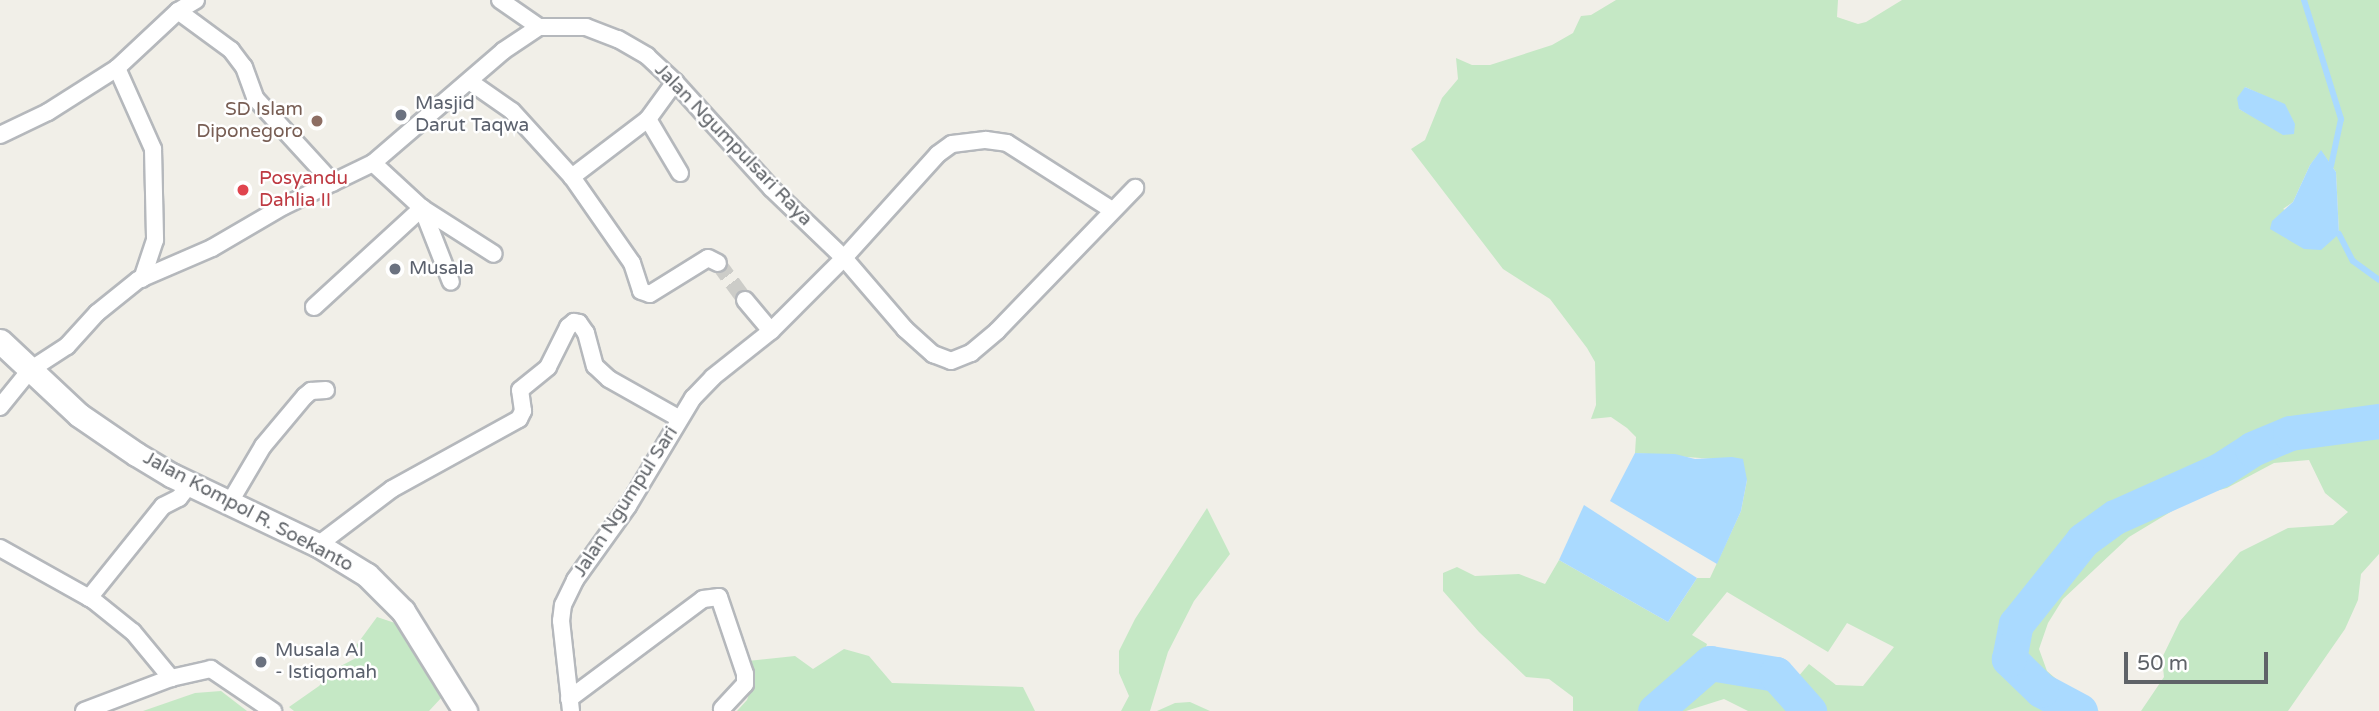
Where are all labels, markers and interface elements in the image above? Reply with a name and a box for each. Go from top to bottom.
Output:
street label: Jalan Ngumpulsari Raya [649,59,817,231]
place label: Masjid Darut Taqwa [415,93,529,137]
place label: SD Islam Diponegoro [196,99,303,143]
marker: Masjid Darut Taqwa [393,107,409,123]
marker: SD Islam Diponegoro [309,113,325,129]
place label: Posyandu Dahlia II [259,168,348,212]
marker: Posyandu Dahlia II [233,180,253,200]
place label: Musala [409,258,474,280]
marker: Musala [387,261,403,277]
street label: Jalan Ngumpul Sari [569,422,683,582]
street label: Jalan Kompol R. Soekanto [139,447,357,577]
scale bar [2127,638,2270,682]
place label: Musala Al - Istiqomah [275,640,377,684]
text: 50 m [2137,651,2188,676]
marker: Musala Al - Istiqomah [253,654,269,670]

